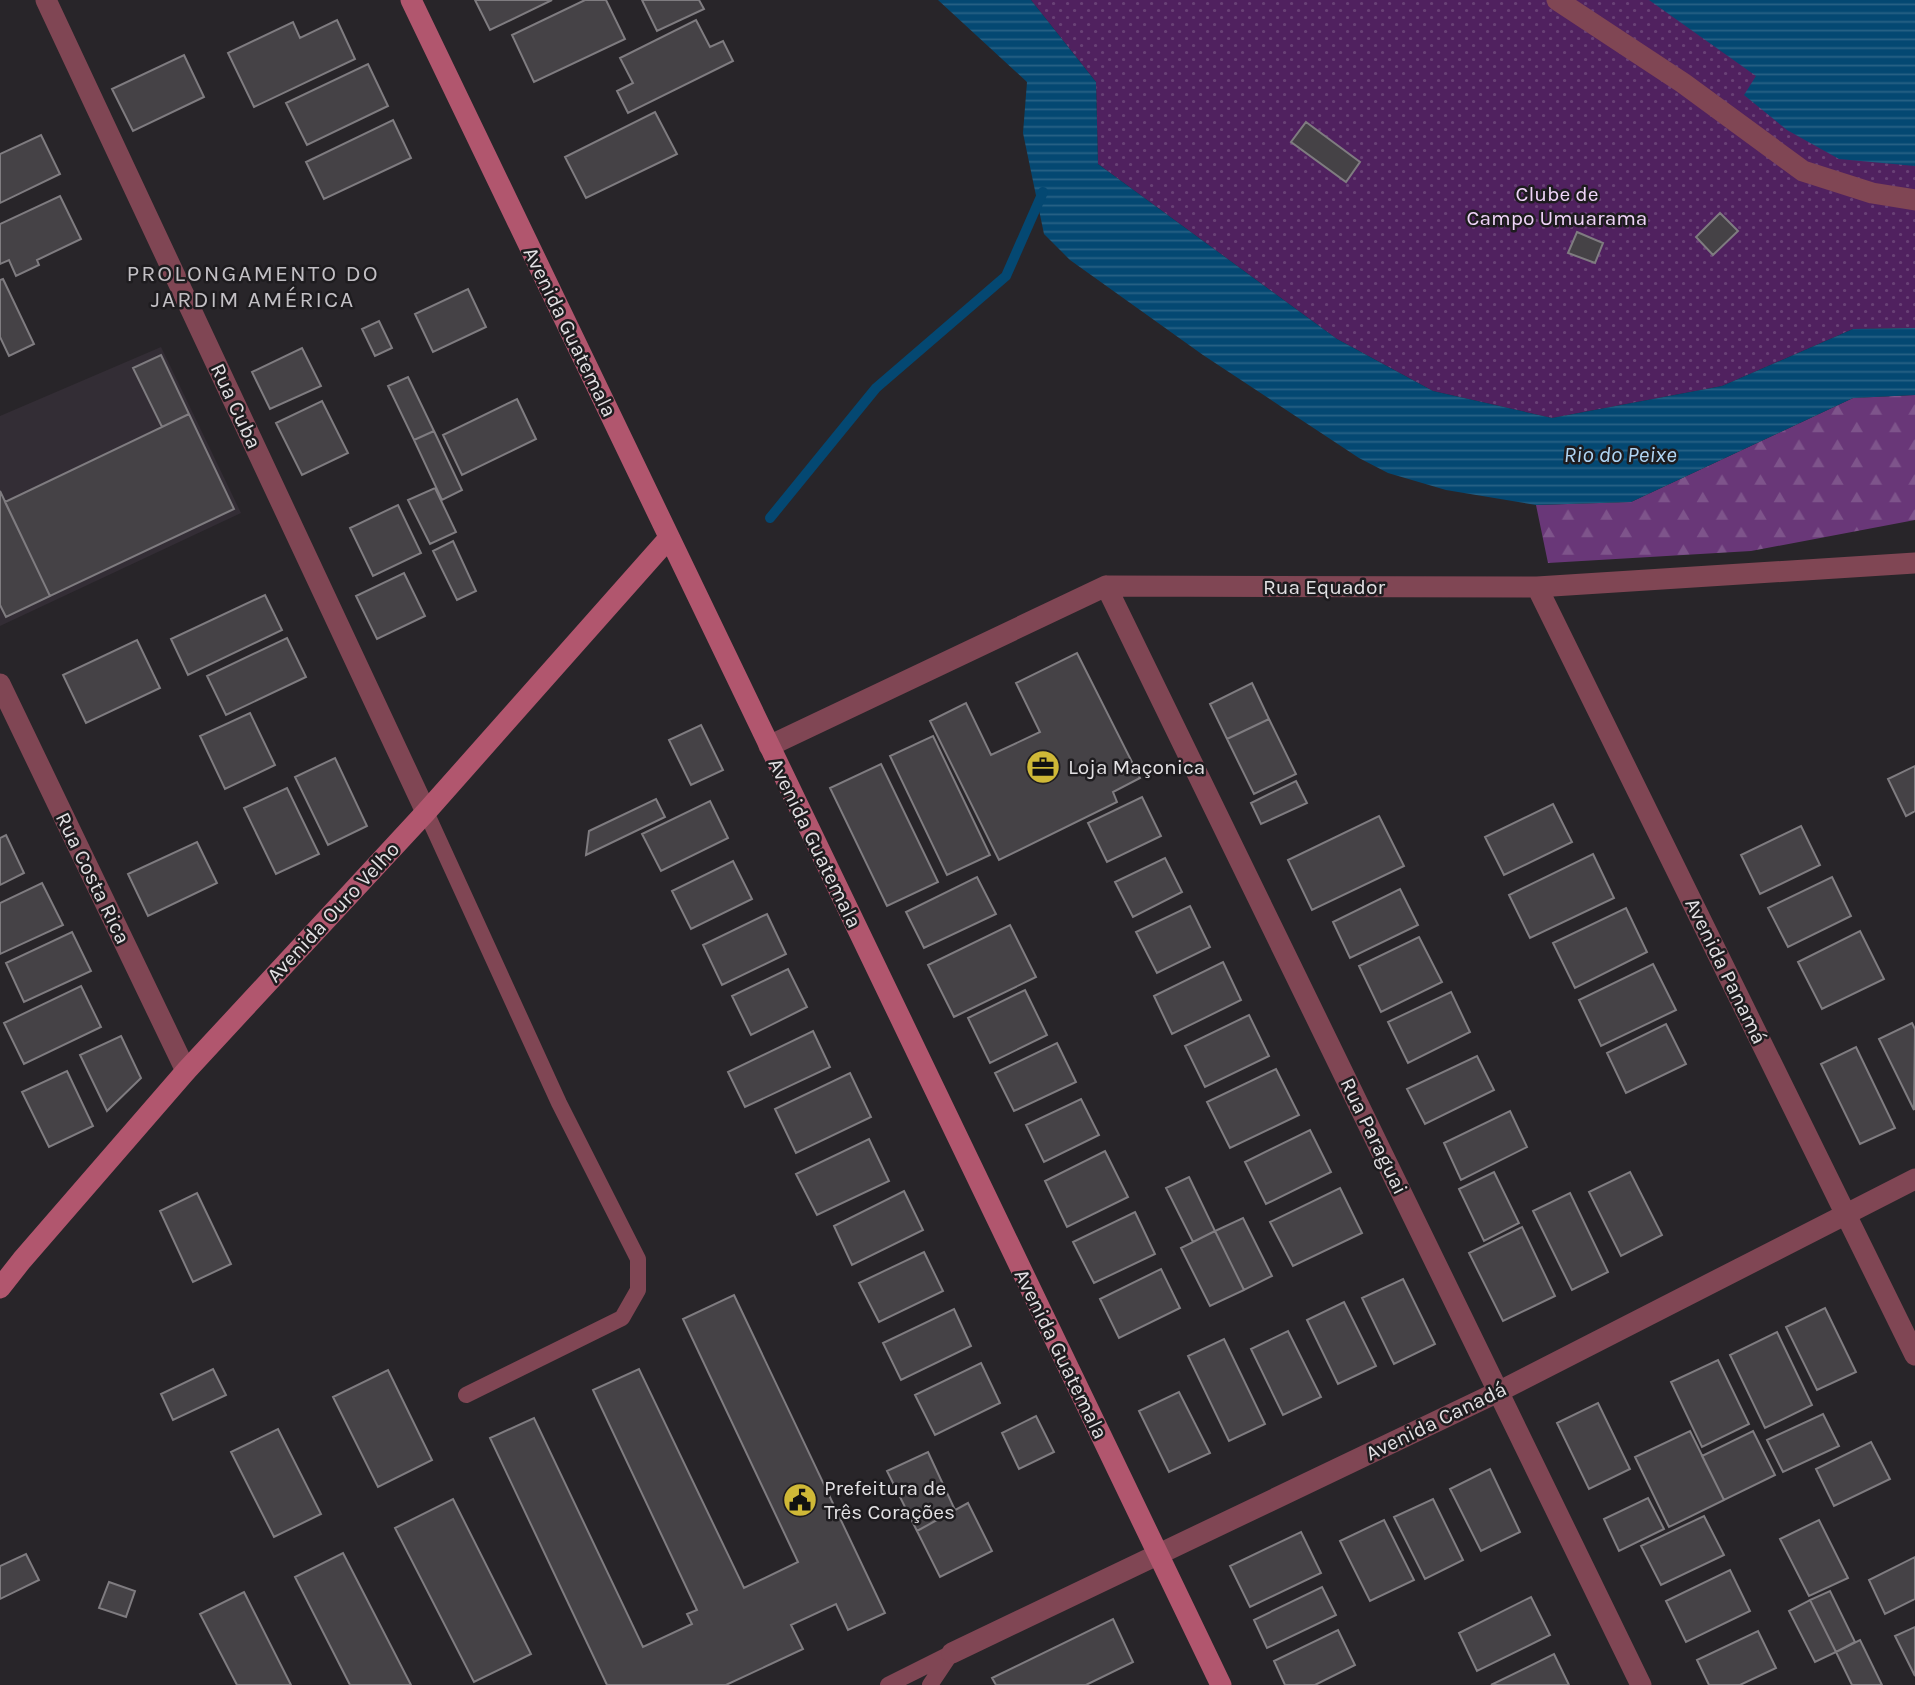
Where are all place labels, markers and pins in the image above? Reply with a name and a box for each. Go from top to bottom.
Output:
office icon: Loja Maçonica [1024,748,1062,786]
place label: Loja Maçonica [1068,755,1205,779]
place label: Prefeitura de Três Corações [824,1476,955,1524]
public building icon: Prefeitura de Três Corações [781,1481,819,1519]

